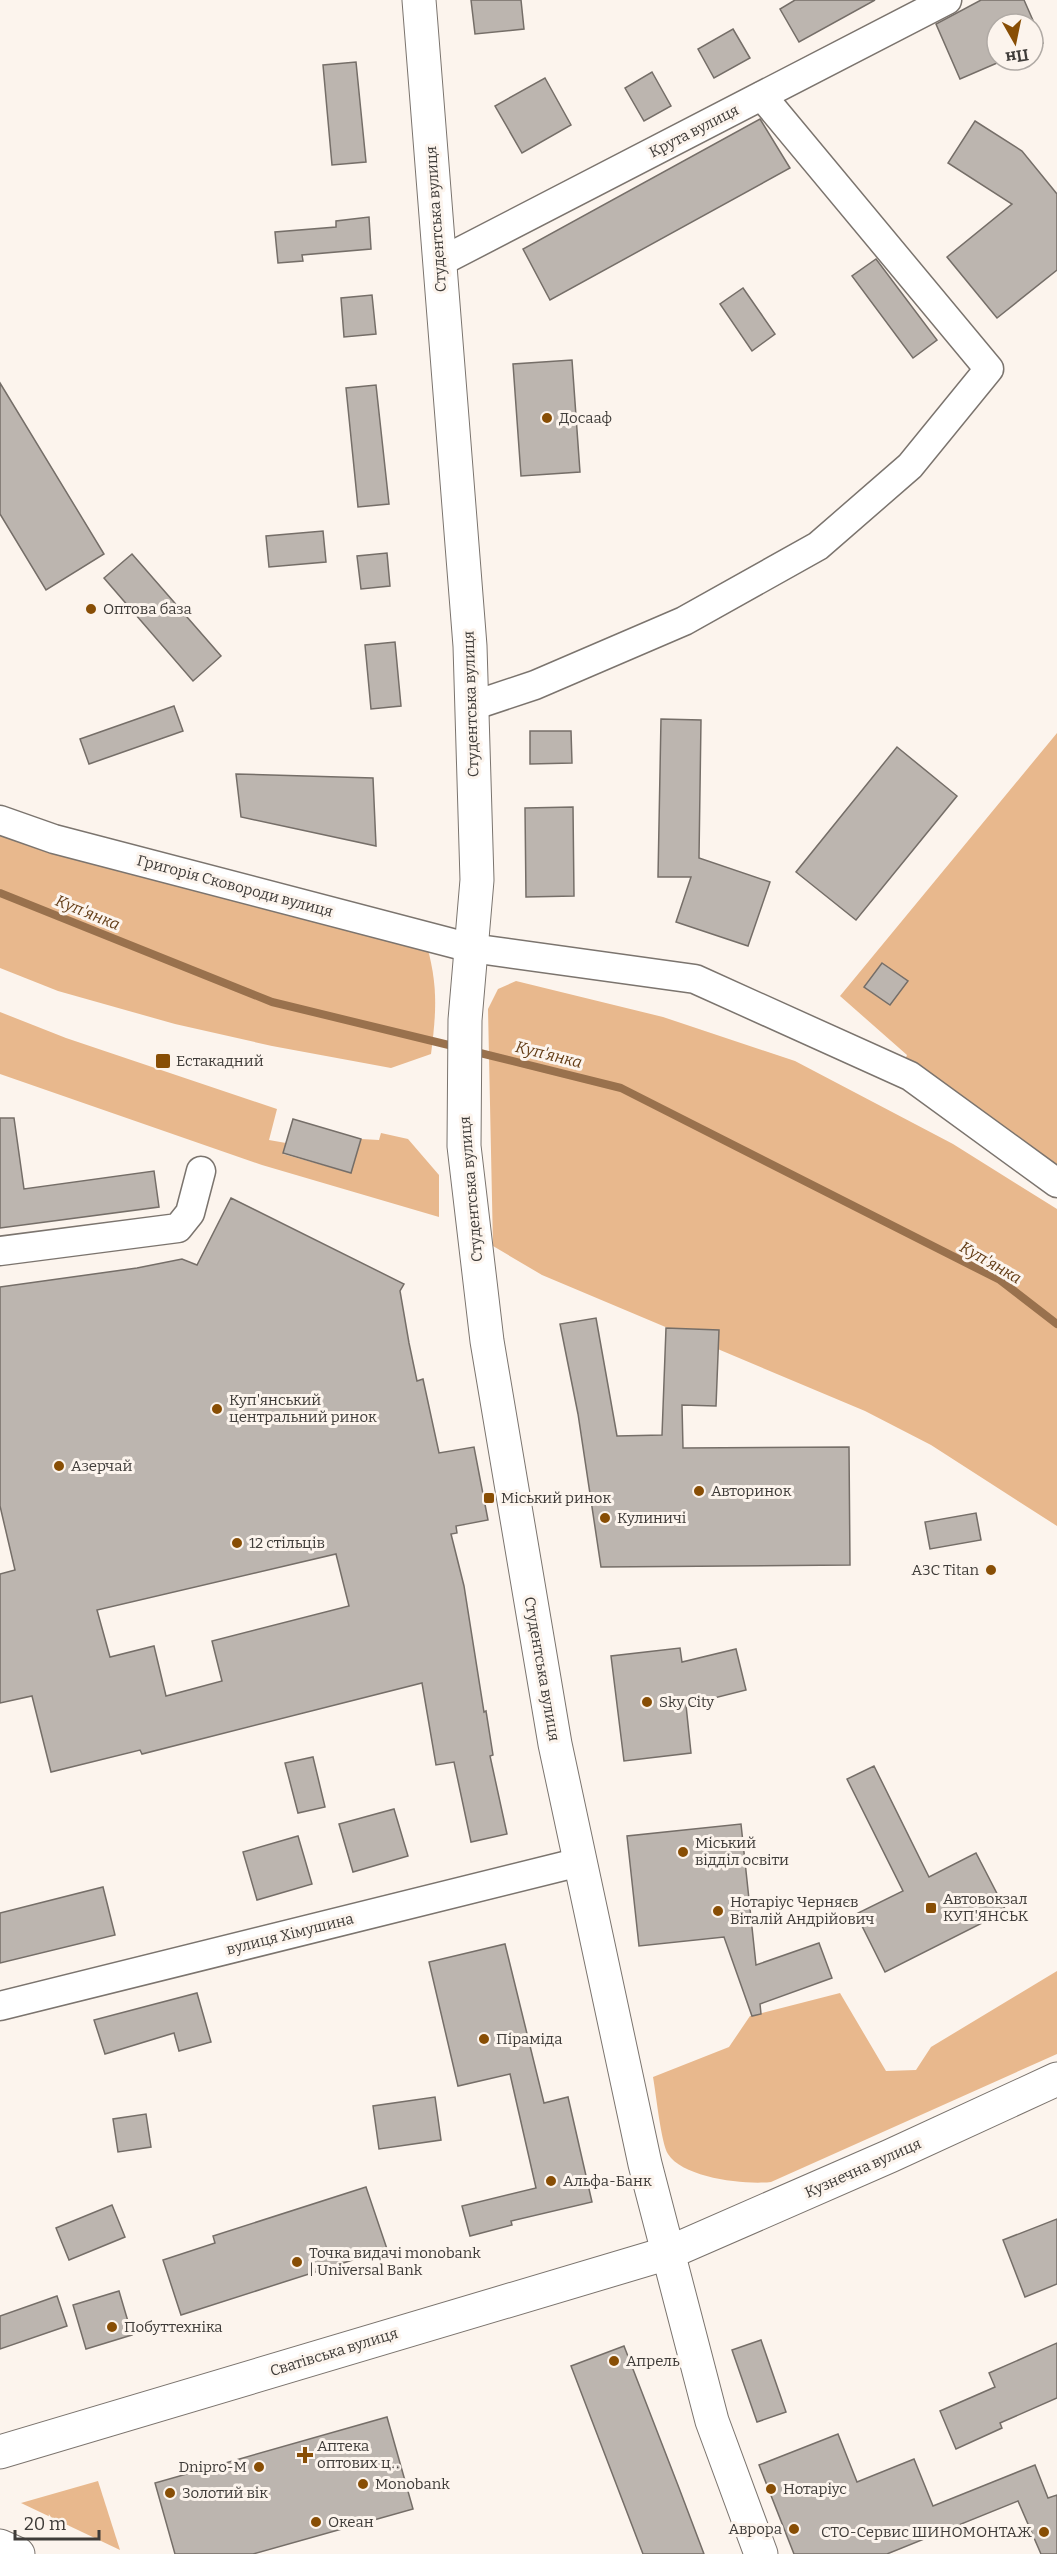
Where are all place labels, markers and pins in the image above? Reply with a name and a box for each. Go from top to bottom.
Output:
place label: Досааф [559,409,612,427]
marker: Досааф [540,411,554,425]
place label: Оптова база [103,600,192,618]
marker: Оптова база [84,602,98,616]
marker: Естакадний [154,1052,172,1070]
place label: Естакадний [176,1052,264,1070]
place label: Куп'янський центральний ринок [229,1391,377,1426]
marker: Куп'янський центральний ринок [210,1402,224,1416]
place label: Азерчай [71,1457,132,1475]
marker: Азерчай [52,1459,66,1473]
place label: Авторинок [711,1482,792,1500]
marker: Авторинок [692,1484,706,1498]
place label: Міський ринок [501,1489,611,1507]
marker: Міський ринок [482,1491,496,1505]
place label: Кулиничі [617,1509,687,1527]
marker: Кулиничі [598,1511,612,1525]
place label: 12 стільців [249,1534,325,1552]
marker: 12 стільців [230,1536,244,1550]
place label: АЗС Titan [911,1561,979,1579]
marker: АЗС Titan [984,1563,998,1577]
place label: Sky City [659,1693,714,1711]
marker: Sky City [640,1695,654,1709]
place label: Міський відділ освіти [695,1834,789,1869]
marker: Міський відділ освіти [676,1845,690,1859]
place label: Автовокзал КУП'ЯНСЬК [943,1890,1029,1925]
place label: Нотаріус Черняєв Віталій Андрійович [730,1893,874,1928]
marker: Автовокзал КУП'ЯНСЬК [924,1901,938,1915]
marker: Нотаріус Черняєв Віталій Андрійович [711,1904,725,1918]
place label: Піраміда [496,2030,562,2048]
marker: Піраміда [477,2032,491,2046]
place label: Альфа-Банк [563,2172,652,2190]
marker: Альфа-Банк [544,2174,558,2188]
place label: Точка видачі monobank | Universal Bank [309,2244,481,2279]
marker: Точка видачі monobank | Universal Bank [290,2255,304,2269]
place label: Побуттехніка [124,2318,222,2336]
marker: Побуттехніка [105,2320,119,2334]
place label: Апрель [626,2352,680,2370]
marker: Апрель [607,2354,621,2368]
place label: Аптека оптових ц‥ [317,2437,400,2472]
marker: Аптека оптових ц‥ [298,2448,312,2462]
place label: Dnipro-M [178,2458,247,2476]
marker: Dnipro-M [252,2460,266,2474]
place label: Monobank [375,2475,450,2493]
marker: Monobank [356,2477,370,2491]
place label: Нотаріус [783,2480,847,2498]
marker: Нотаріус [764,2482,778,2496]
place label: Золотий вік [182,2484,268,2502]
marker: Золотий вік [163,2486,177,2500]
place label: Океан [328,2513,374,2531]
marker: Океан [309,2515,323,2529]
place label: Аврора [729,2520,782,2538]
marker: Аврора [787,2522,801,2536]
place label: СТО-Сервис ШИНОМОНТАЖ [821,2523,1032,2541]
marker: СТО-Сервис ШИНОМОНТАЖ [1037,2525,1051,2539]

